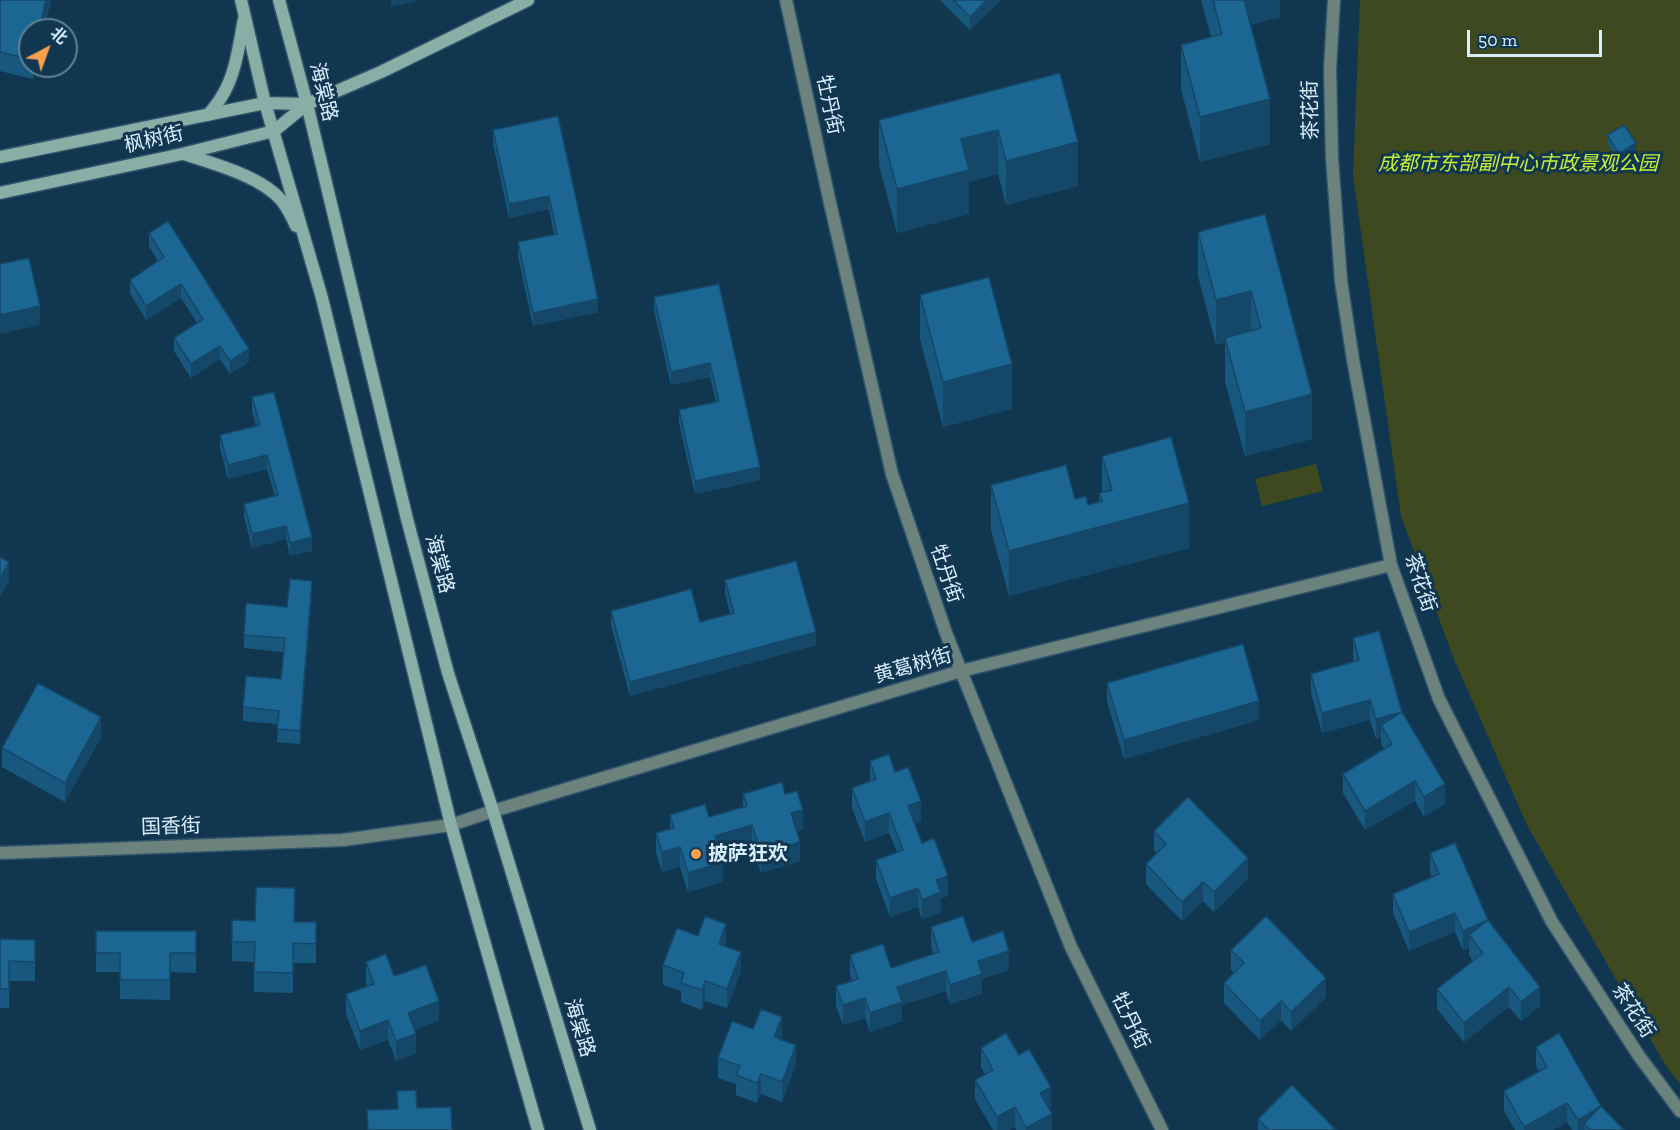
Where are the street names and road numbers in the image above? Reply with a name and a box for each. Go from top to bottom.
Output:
street label: 海棠路 [304,60,342,124]
street label: 牡丹街 [811,73,847,137]
street label: 茶花街 [1298,80,1324,140]
street label: 枫树街 [122,122,186,158]
street label: 海棠路 [420,532,458,596]
street label: 牡丹街 [925,542,967,606]
street label: 茶花街 [1399,551,1441,615]
street label: 黄葛树街 [871,643,955,689]
street label: 国香街 [141,814,201,840]
street label: 茶花街 [1607,979,1659,1043]
street label: 牡丹街 [1106,989,1154,1053]
street label: 海棠路 [559,996,599,1060]

